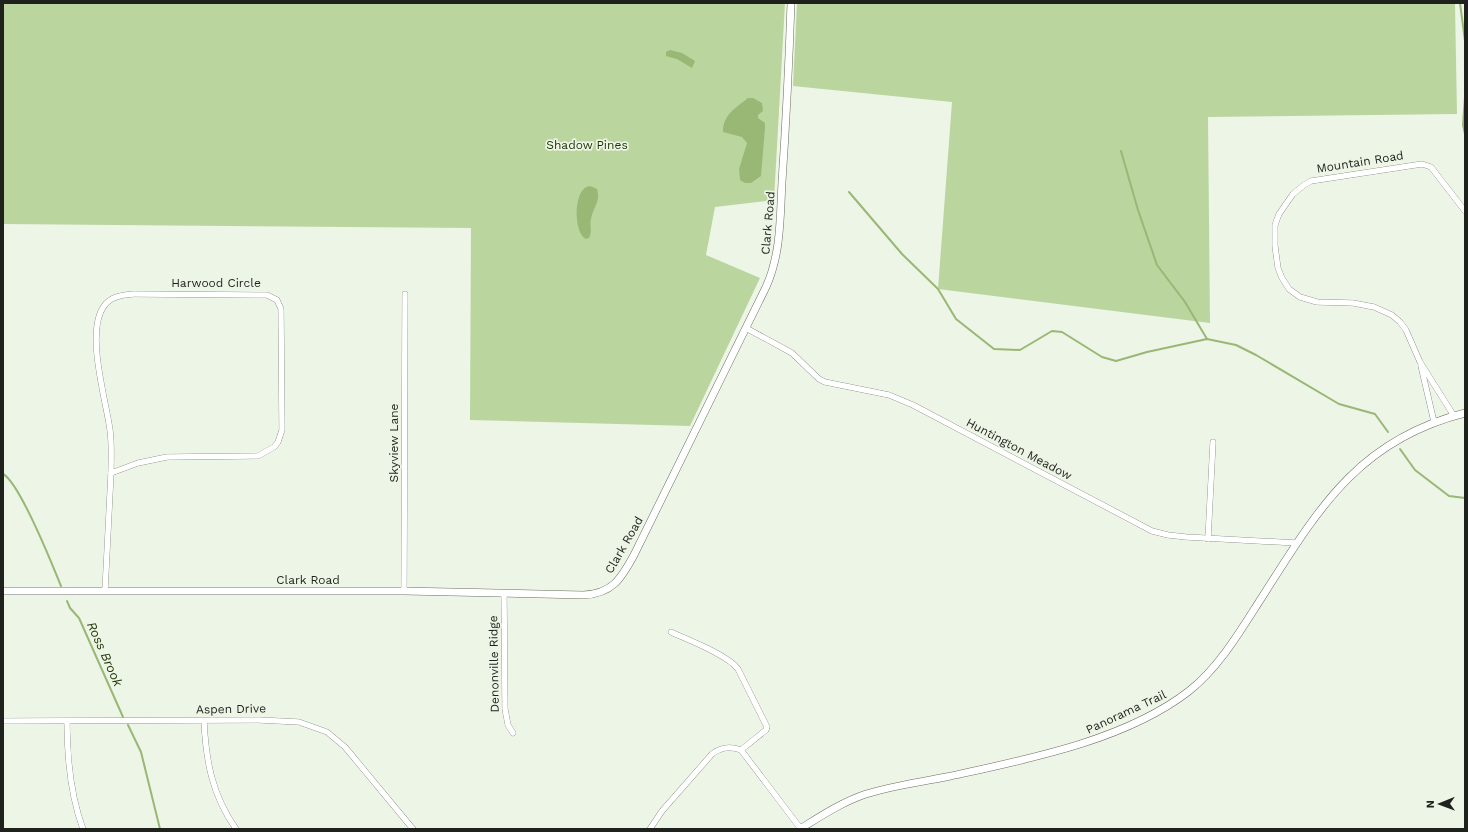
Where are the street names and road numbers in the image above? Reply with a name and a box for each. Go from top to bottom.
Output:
street label: Mountain Road [1315,148,1405,176]
street label: Clark Road [758,191,778,255]
street label: Harwood Circle [171,276,261,290]
street label: Skyview Lane [387,403,401,483]
street label: Huntington Meadow [964,415,1074,483]
street label: Clark Road [602,514,646,576]
street label: Clark Road [276,573,340,587]
street label: Denonville Ridge [486,615,502,713]
street label: Panorama Trail [1084,687,1169,737]
street label: Aspen Drive [196,701,266,717]

